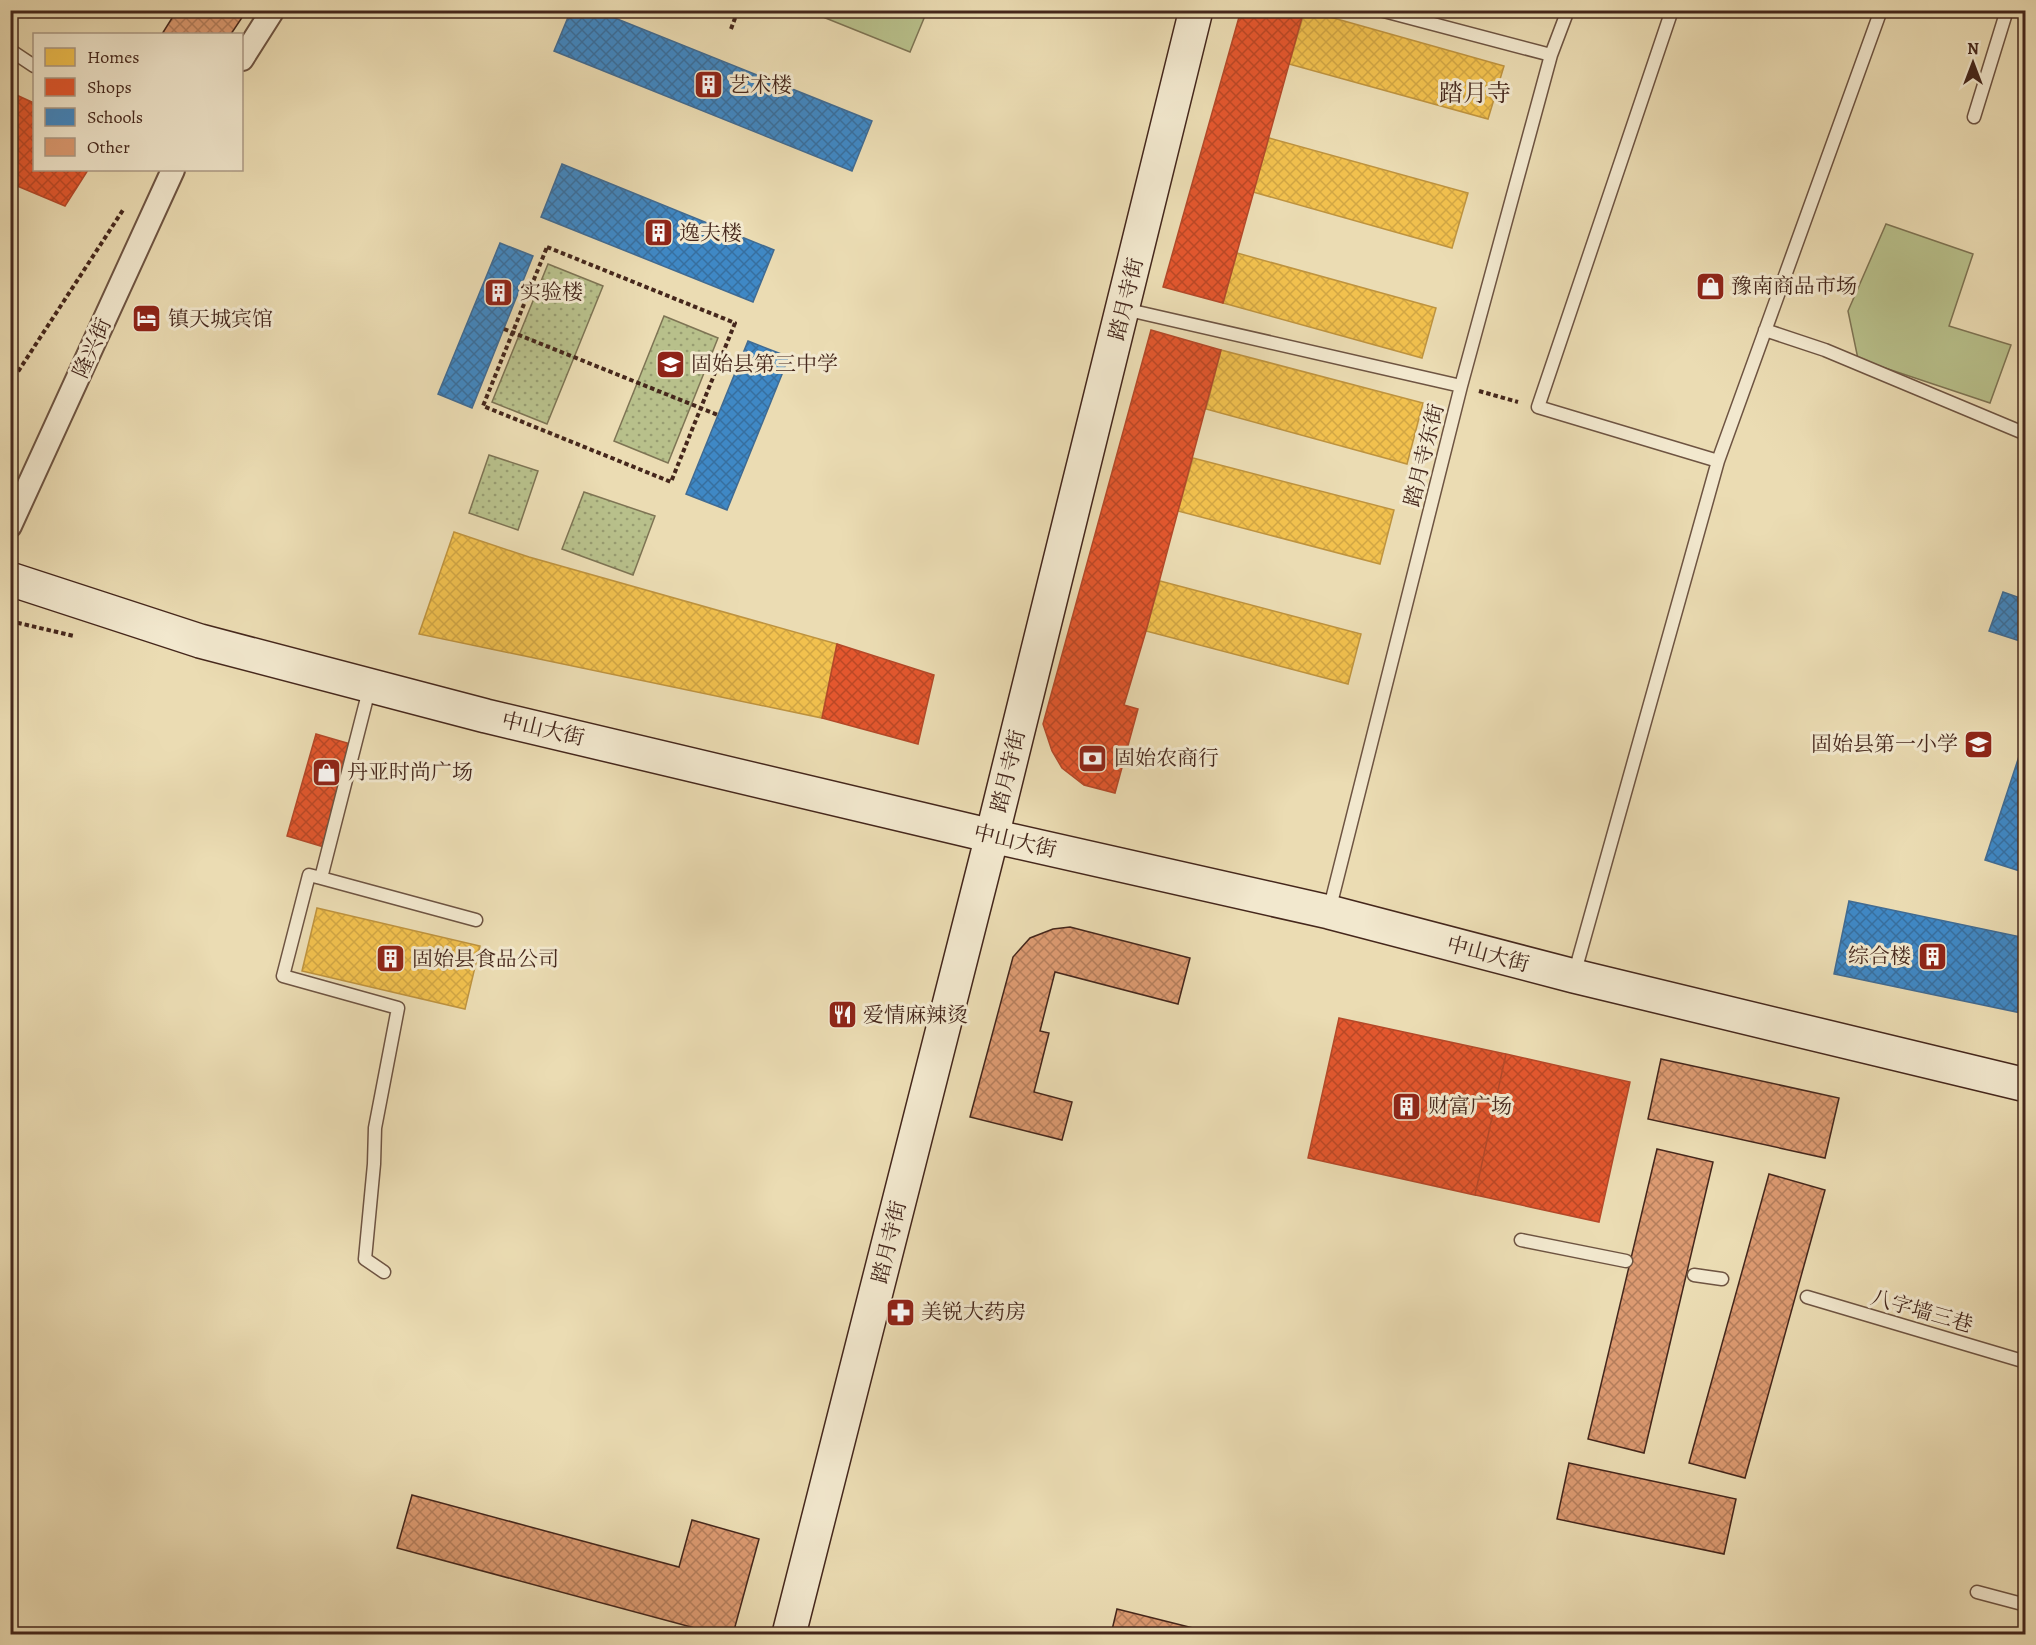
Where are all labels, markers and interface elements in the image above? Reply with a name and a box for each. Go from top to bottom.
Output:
legend [33,33,243,171]
north arrow [1943,33,2003,93]
text: N [1967,38,1979,60]
text: Homes [87,45,139,69]
building icon: 艺术楼 [692,69,724,101]
place label: 艺术楼 [729,71,792,99]
text: Shops [87,75,132,99]
district label: 踏月寺 [1439,77,1511,109]
text: Schools [87,105,143,129]
text: Other [87,135,130,159]
building icon: 逸夫楼 [642,217,674,249]
place label: 逸夫楼 [679,219,742,247]
street label: 踏月寺街 [1102,255,1150,343]
shop icon: 豫南商品市场 [1694,270,1726,302]
place label: 豫南商品市场 [1731,272,1857,300]
building icon: 实验楼 [483,276,515,308]
place label: 实验楼 [520,278,583,306]
hotel icon: 镇天城宾馆 [131,303,163,335]
place label: 镇天城宾馆 [168,305,273,333]
street label: 隆兴街 [66,314,118,382]
school or university icon: 固始县第三中学 [654,348,686,380]
place label: 固始县第三中学 [691,350,838,378]
street label: 踏月寺东街 [1398,401,1450,509]
street label: 中山大街 [499,706,587,752]
street label: 踏月寺街 [984,727,1032,815]
school or university icon: 固始县第一小学 [1963,728,1995,760]
place label: 固始县第一小学 [1811,730,1958,758]
bank icon: 固始农商行 [1077,742,1109,774]
place label: 固始农商行 [1114,744,1219,772]
shop icon: 丹亚时尚广场 [310,756,342,788]
place label: 丹亚时尚广场 [347,758,473,786]
street label: 中山大街 [971,818,1059,864]
street label: 中山大街 [1444,930,1532,978]
building icon: 综合楼 [1916,940,1948,972]
place label: 综合楼 [1848,942,1911,970]
building icon: 固始县食品公司 [375,943,407,975]
place label: 固始县食品公司 [412,945,559,973]
restaurant icon: 爱情麻辣烫 [826,999,858,1031]
place label: 爱情麻辣烫 [863,1001,968,1029]
building icon: 财富广场 [1391,1090,1423,1122]
place label: 财富广场 [1428,1092,1512,1120]
street label: 踏月寺街 [865,1198,913,1286]
street label: 八字墙三巷 [1868,1283,1976,1339]
pharmacy icon: 美锐大药房 [884,1296,916,1328]
place label: 美锐大药房 [921,1298,1026,1326]

